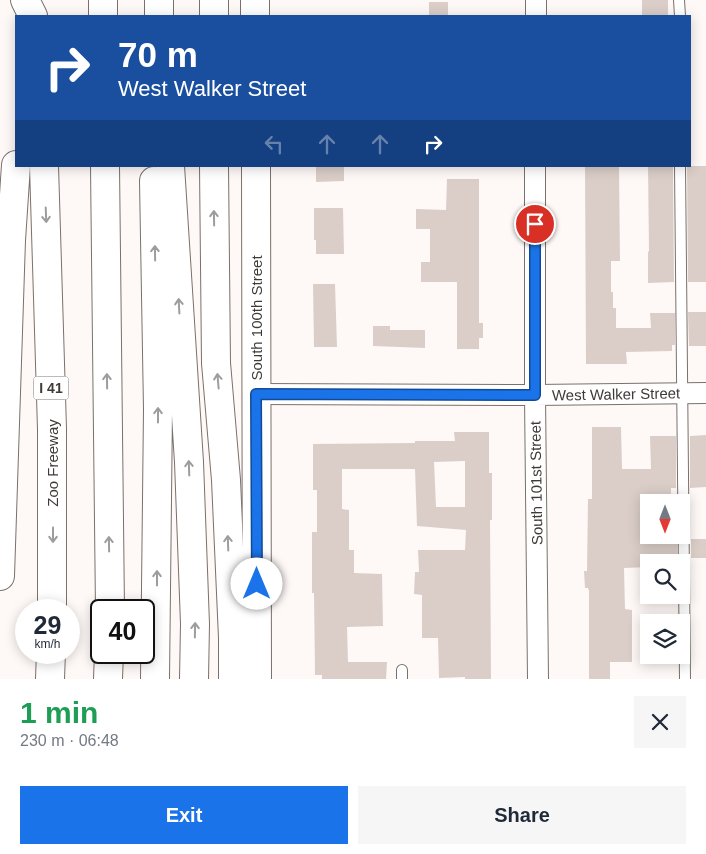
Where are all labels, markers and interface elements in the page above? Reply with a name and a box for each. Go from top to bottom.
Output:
icon: right [35,35,100,100]
text: 70 m [118,35,198,74]
text: West Walker Street [118,76,306,101]
icon: left [260,130,288,158]
icon: ahead [313,130,341,158]
icon: ahead [366,130,394,158]
icon: right [419,130,447,158]
pin [514,203,556,245]
one-way arrow [41,206,51,223]
icon: arrive [521,210,549,238]
one-way arrow [209,211,219,227]
one-way arrow [151,245,160,261]
street label: South 100th Street [248,255,265,381]
one-way arrow [175,298,184,314]
one-way arrow [213,373,222,389]
one-way arrow [102,374,112,390]
road number: I 41 [34,376,68,399]
street label: West Walker Street [552,384,681,404]
one-way arrow [153,408,163,424]
street label: Zoo Freeway [44,419,61,507]
street label: South 101st Street [526,420,546,545]
one-way arrow [185,460,194,476]
north arrow [640,494,690,544]
map controls [640,494,690,664]
one-way arrow [48,526,58,543]
one-way arrow [224,535,233,551]
one-way arrow [104,536,114,552]
button: search [640,554,690,604]
position arrow [230,557,282,609]
one-way arrow [152,570,162,586]
speed limit sign: 40 [90,599,155,664]
text: 29 [34,611,61,639]
button: layers [640,614,690,664]
one-way arrow [190,623,200,639]
text: km/h [34,637,61,651]
text: 1 min [20,696,98,729]
button: close [634,696,686,748]
text: 230 m · 06:48 [20,732,119,749]
button: Exit [20,786,348,844]
button: Share [358,786,686,844]

